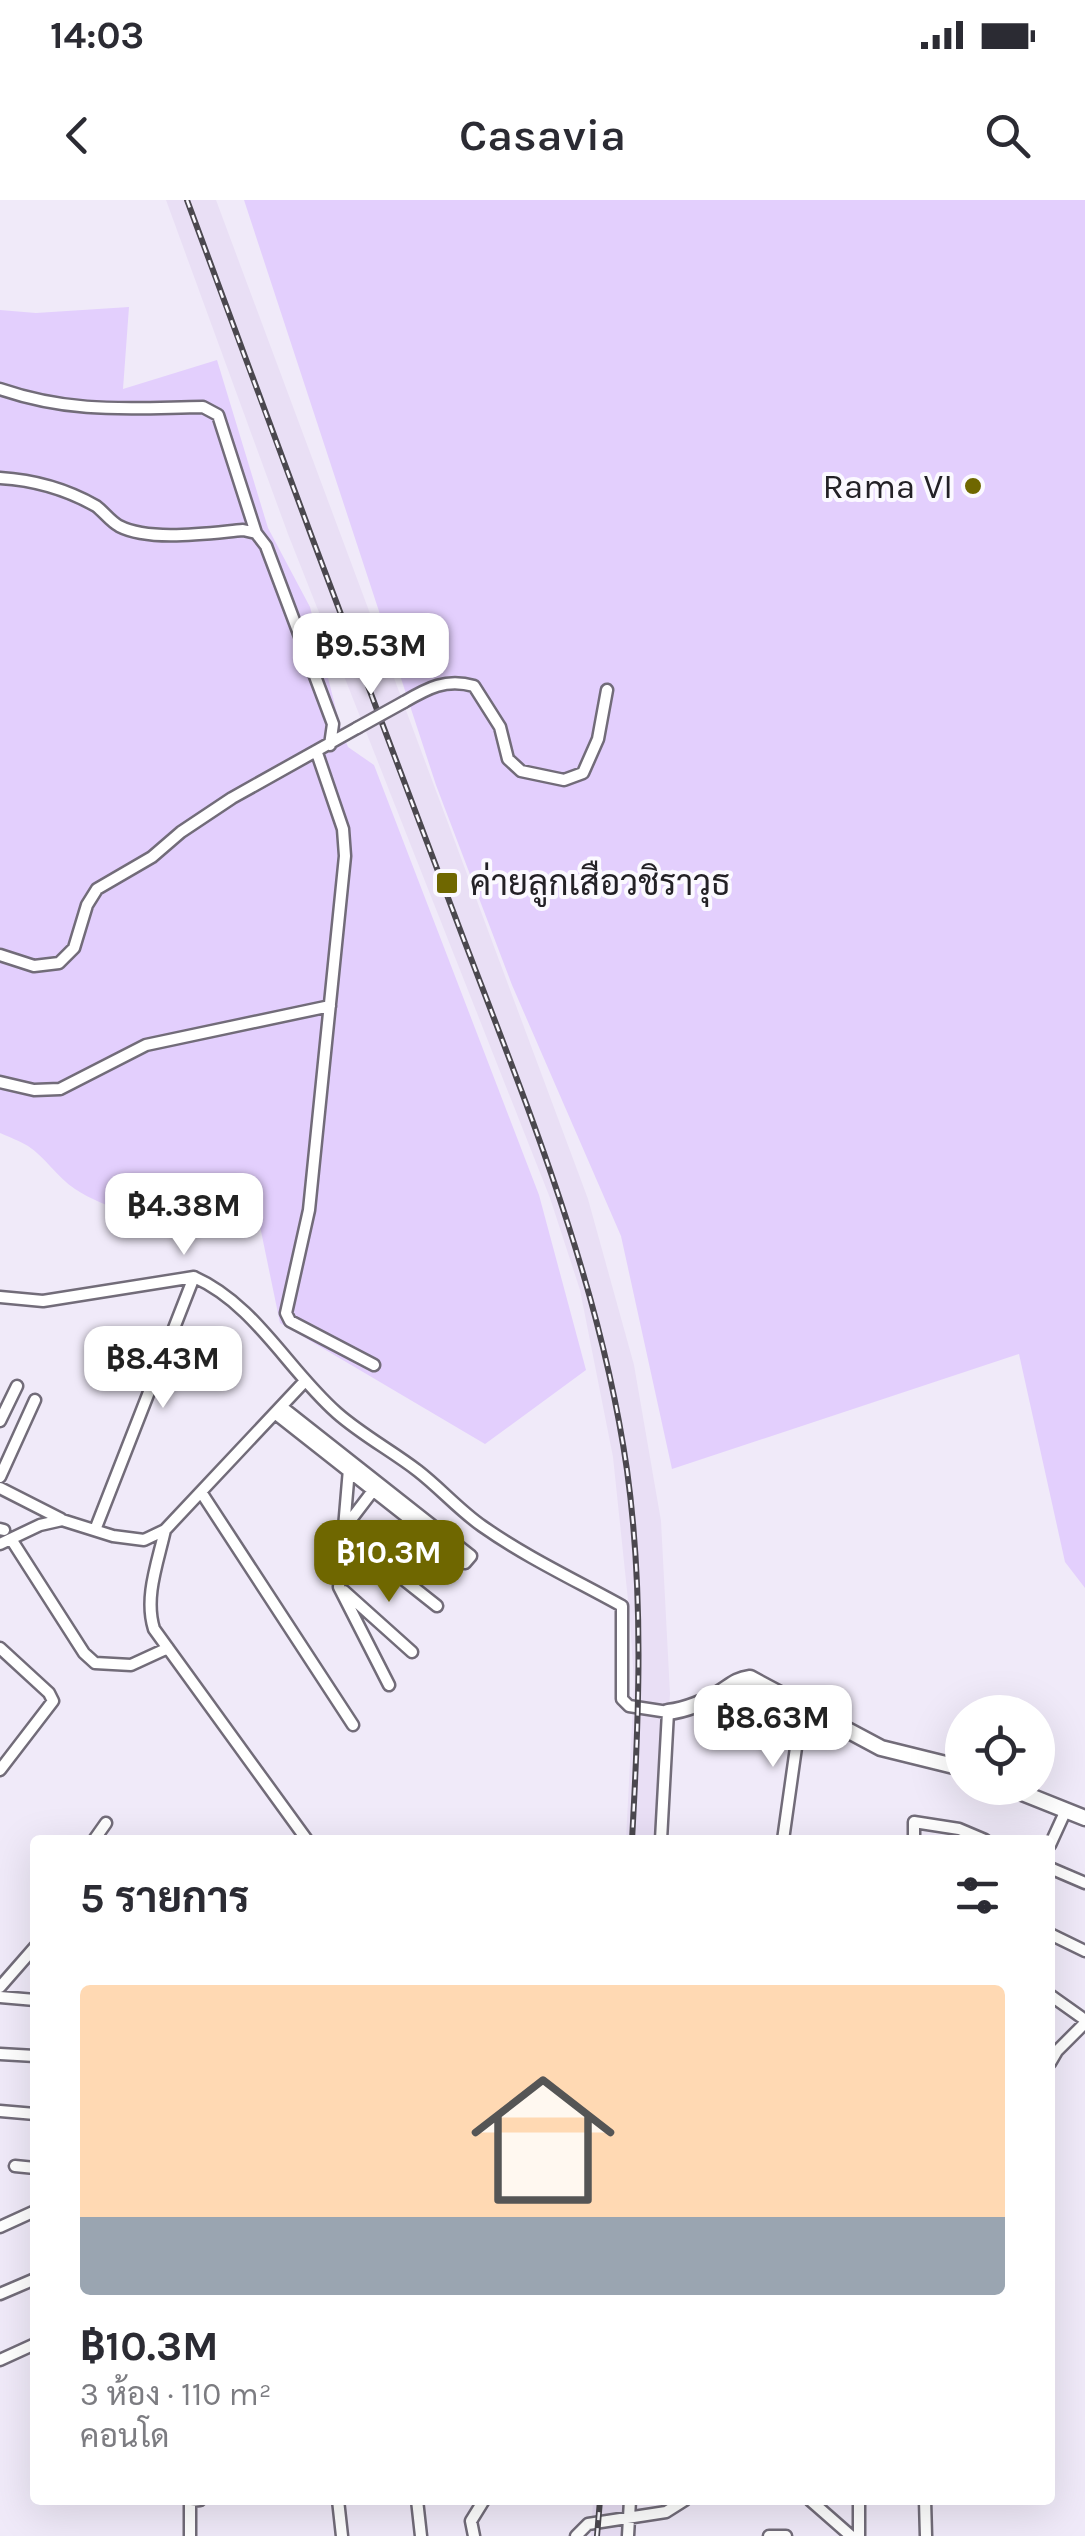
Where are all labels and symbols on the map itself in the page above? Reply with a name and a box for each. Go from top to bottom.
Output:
place label: Rama VI [822,466,953,507]
marker: Rama VI [962,475,984,497]
pin: ฿9.53M [290,613,452,698]
place label: ค่ายลูกเสือวชิราวุธ [470,860,730,907]
marker: ค่ายลูกเสือวชิราวุธ [434,870,460,896]
pin: ฿4.38M [103,1173,265,1258]
pin: ฿8.43M [82,1326,244,1411]
pin: ฿10.3M [308,1520,470,1605]
pin: ฿8.63M [692,1685,854,1770]

